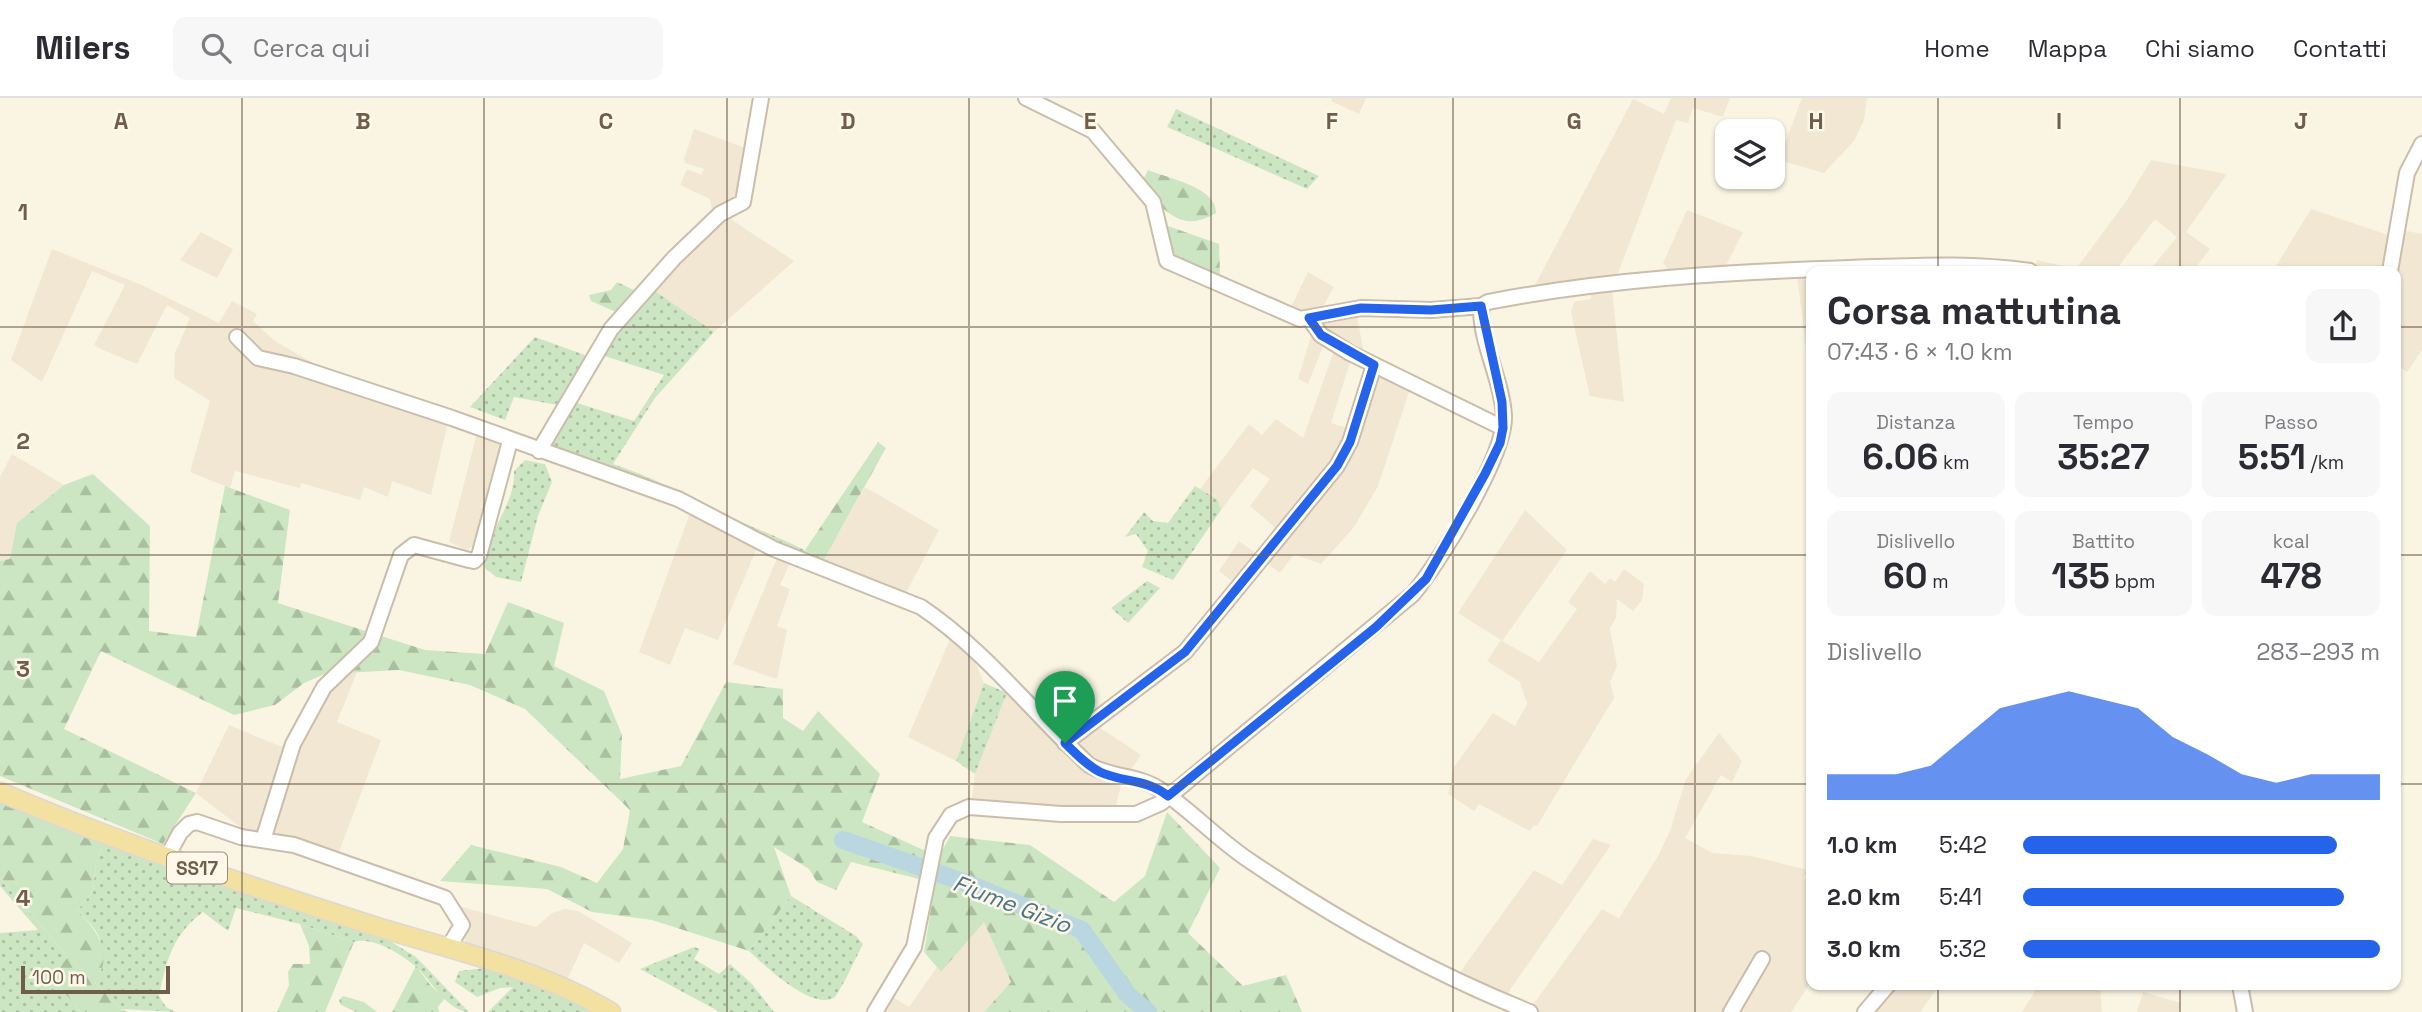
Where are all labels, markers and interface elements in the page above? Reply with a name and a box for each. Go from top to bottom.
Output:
search box [173,17,663,80]
text: Milers [35,27,131,69]
icon: search [197,29,235,67]
text: Cerca qui [253,31,370,65]
text: Home [1924,33,1990,64]
text: Mappa [2028,33,2107,64]
text: Chi siamo [2145,33,2255,64]
text: Contatti [2293,33,2387,64]
text: A [114,106,129,136]
text: B [355,106,371,136]
text: C [599,106,613,136]
text: D [840,106,856,136]
text: E [1084,106,1096,136]
text: F [1326,106,1338,136]
text: G [1566,106,1582,136]
text: H [1808,106,1824,136]
text: I [2056,106,2062,136]
text: J [2294,106,2308,136]
map controls [1715,119,1785,189]
button: layers [1715,119,1785,189]
text: 1 [18,197,28,227]
text: Corsa mattutina [1827,287,2121,335]
button: share [2306,289,2380,363]
text: 07:43 · 6 × 1.0 km [1827,337,2013,367]
text: Distanza [1876,410,1955,435]
text: Tempo [2073,410,2134,435]
text: Passo [2264,410,2318,435]
text: 2 [16,426,30,456]
text: 6.06 [1862,435,1938,479]
text: 35:27 [2057,435,2150,479]
text: 5:51 [2238,435,2306,479]
text: km [1938,450,1970,475]
text: /km [2306,450,2344,475]
text: Dislivello [1876,529,1955,554]
text: Battito [2072,529,2135,554]
text: kcal [2273,529,2310,554]
text: 60 [1883,554,1927,598]
text: 135 [2052,554,2110,598]
text: 478 [2261,554,2322,598]
text: m [1927,569,1949,594]
text: bpm [2110,569,2155,594]
text: Dislivello [1827,637,1922,667]
text: 283–293 m [2256,637,2380,667]
text: 3 [16,654,30,684]
pin [1035,671,1095,743]
icon: arrive [1046,682,1084,720]
text: 1.0 km [1827,830,1897,860]
text: 5:42 [1939,830,1987,860]
road number: SS17 [167,852,227,884]
water label: Fiume Gizio [949,868,1076,941]
text: 2.0 km [1827,882,1901,912]
text: 5:41 [1939,882,1982,912]
text: 4 [16,883,31,913]
text: 3.0 km [1827,934,1901,964]
text: 5:32 [1939,934,1986,964]
scale bar [21,963,170,995]
text: 100 m [32,965,86,990]

